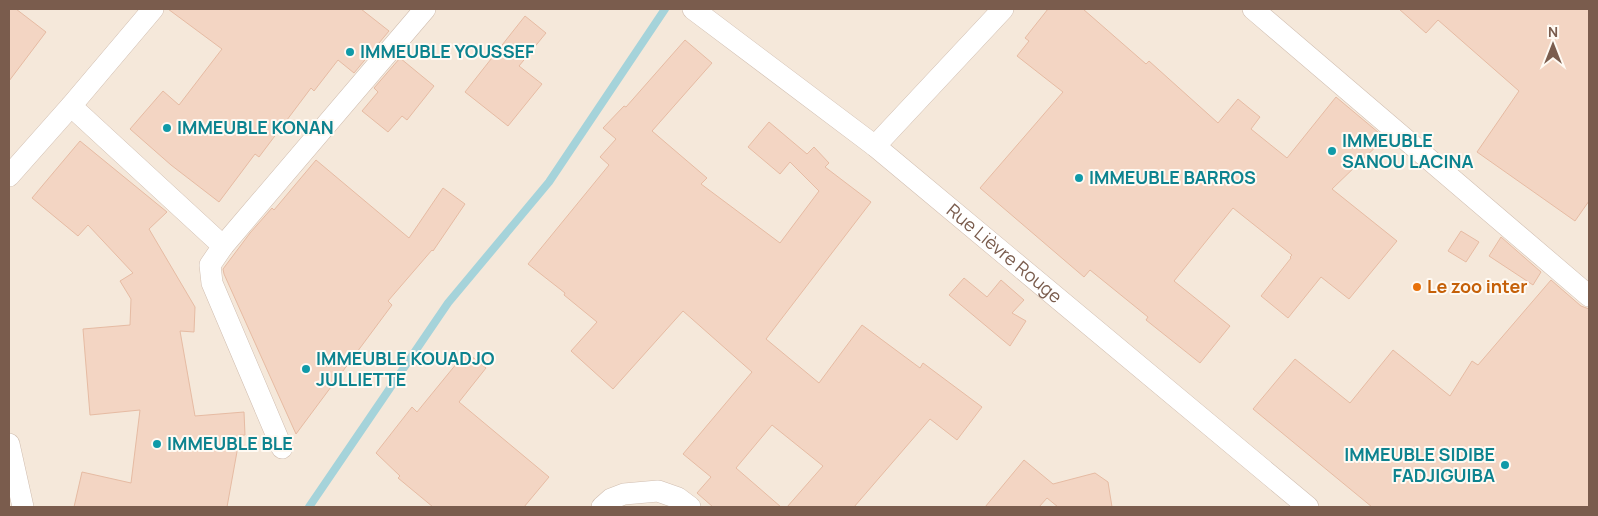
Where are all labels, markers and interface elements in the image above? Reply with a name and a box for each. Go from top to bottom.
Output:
north arrow [1528,20,1578,70]
text: N [1548,22,1558,41]
place label: IMMEUBLE YOUSSEF [360,39,535,63]
marker: IMMEUBLE YOUSSEF [344,46,356,58]
place label: IMMEUBLE KONAN [177,115,334,139]
marker: IMMEUBLE KONAN [161,122,173,134]
place label: IMMEUBLE SANOU LACINA [1342,128,1474,173]
marker: IMMEUBLE SANOU LACINA [1326,145,1338,157]
place label: IMMEUBLE BARROS [1089,165,1256,189]
marker: IMMEUBLE BARROS [1073,172,1085,184]
street label: Rue Lièvre Rouge [942,198,1068,308]
place label: Le zoo inter [1427,274,1527,298]
marker: Le zoo inter [1411,281,1423,293]
place label: IMMEUBLE KOUADJO JULLIETTE [316,346,494,391]
marker: IMMEUBLE KOUADJO JULLIETTE [300,363,312,375]
place label: IMMEUBLE BLE [167,431,293,455]
marker: IMMEUBLE BLE [151,438,163,450]
place label: IMMEUBLE SIDIBE FADJIGUIBA [1344,442,1495,487]
marker: IMMEUBLE SIDIBE FADJIGUIBA [1499,459,1511,471]

